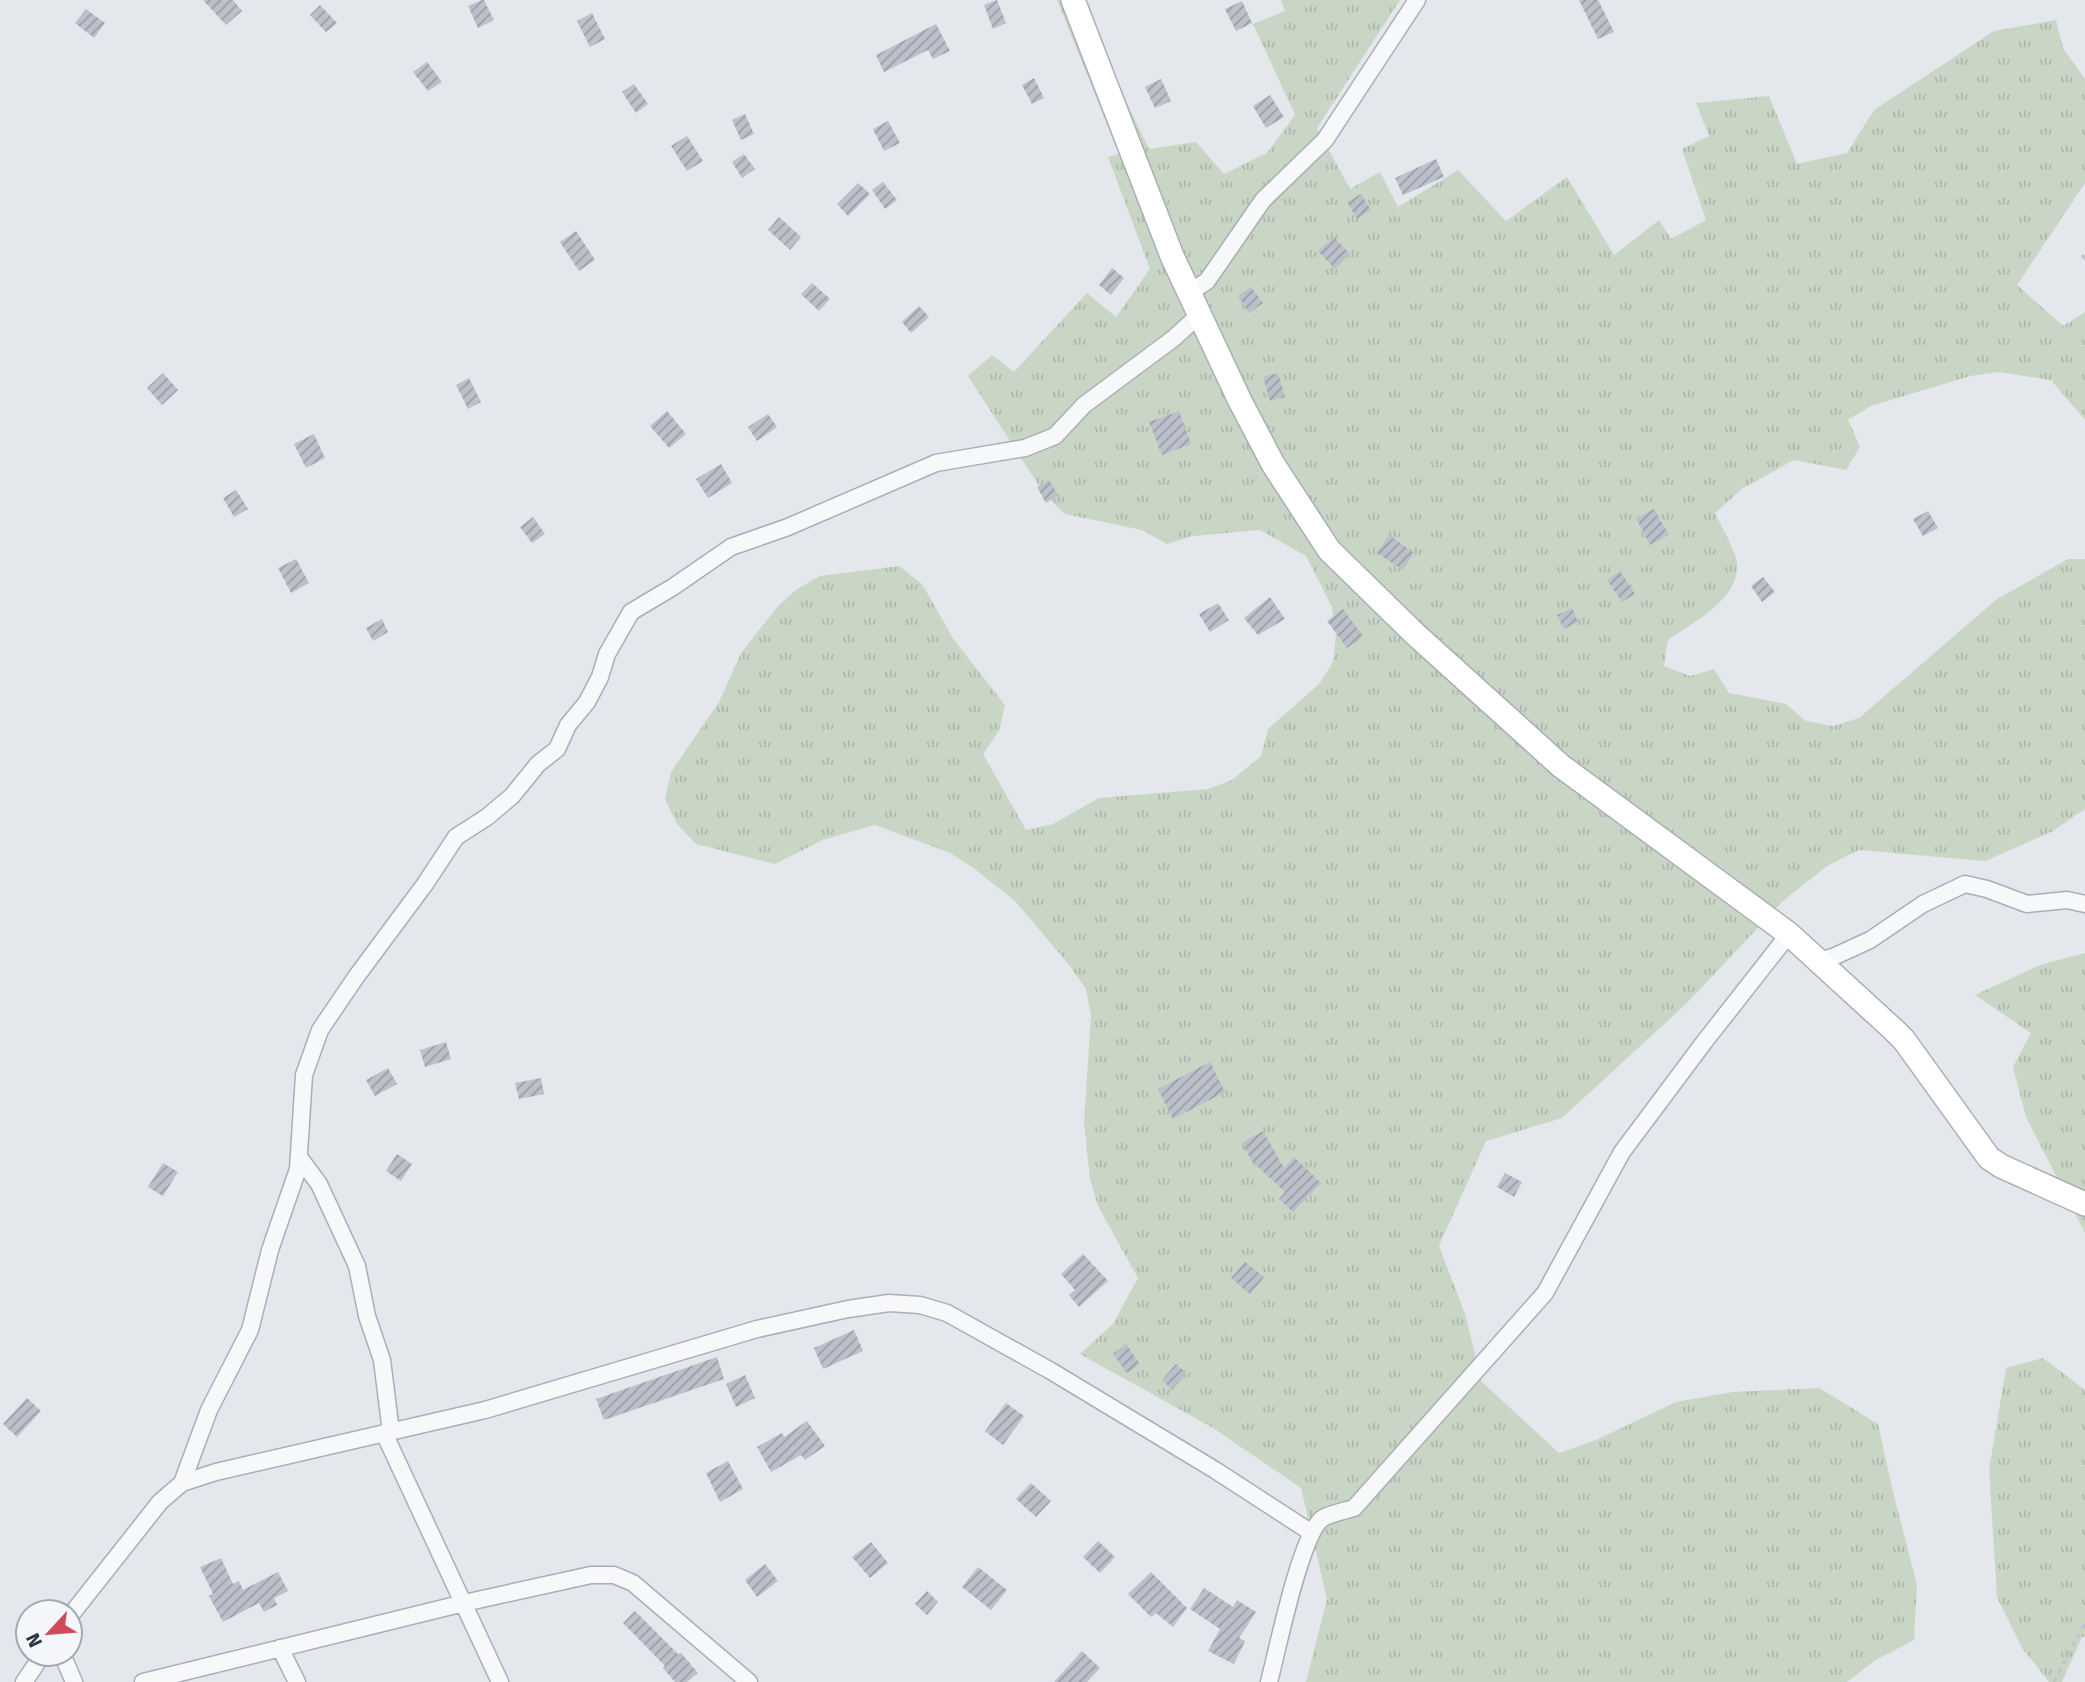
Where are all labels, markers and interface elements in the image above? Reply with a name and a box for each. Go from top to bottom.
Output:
north arrow [14,1598,84,1668]
text: N [21,1630,47,1651]

